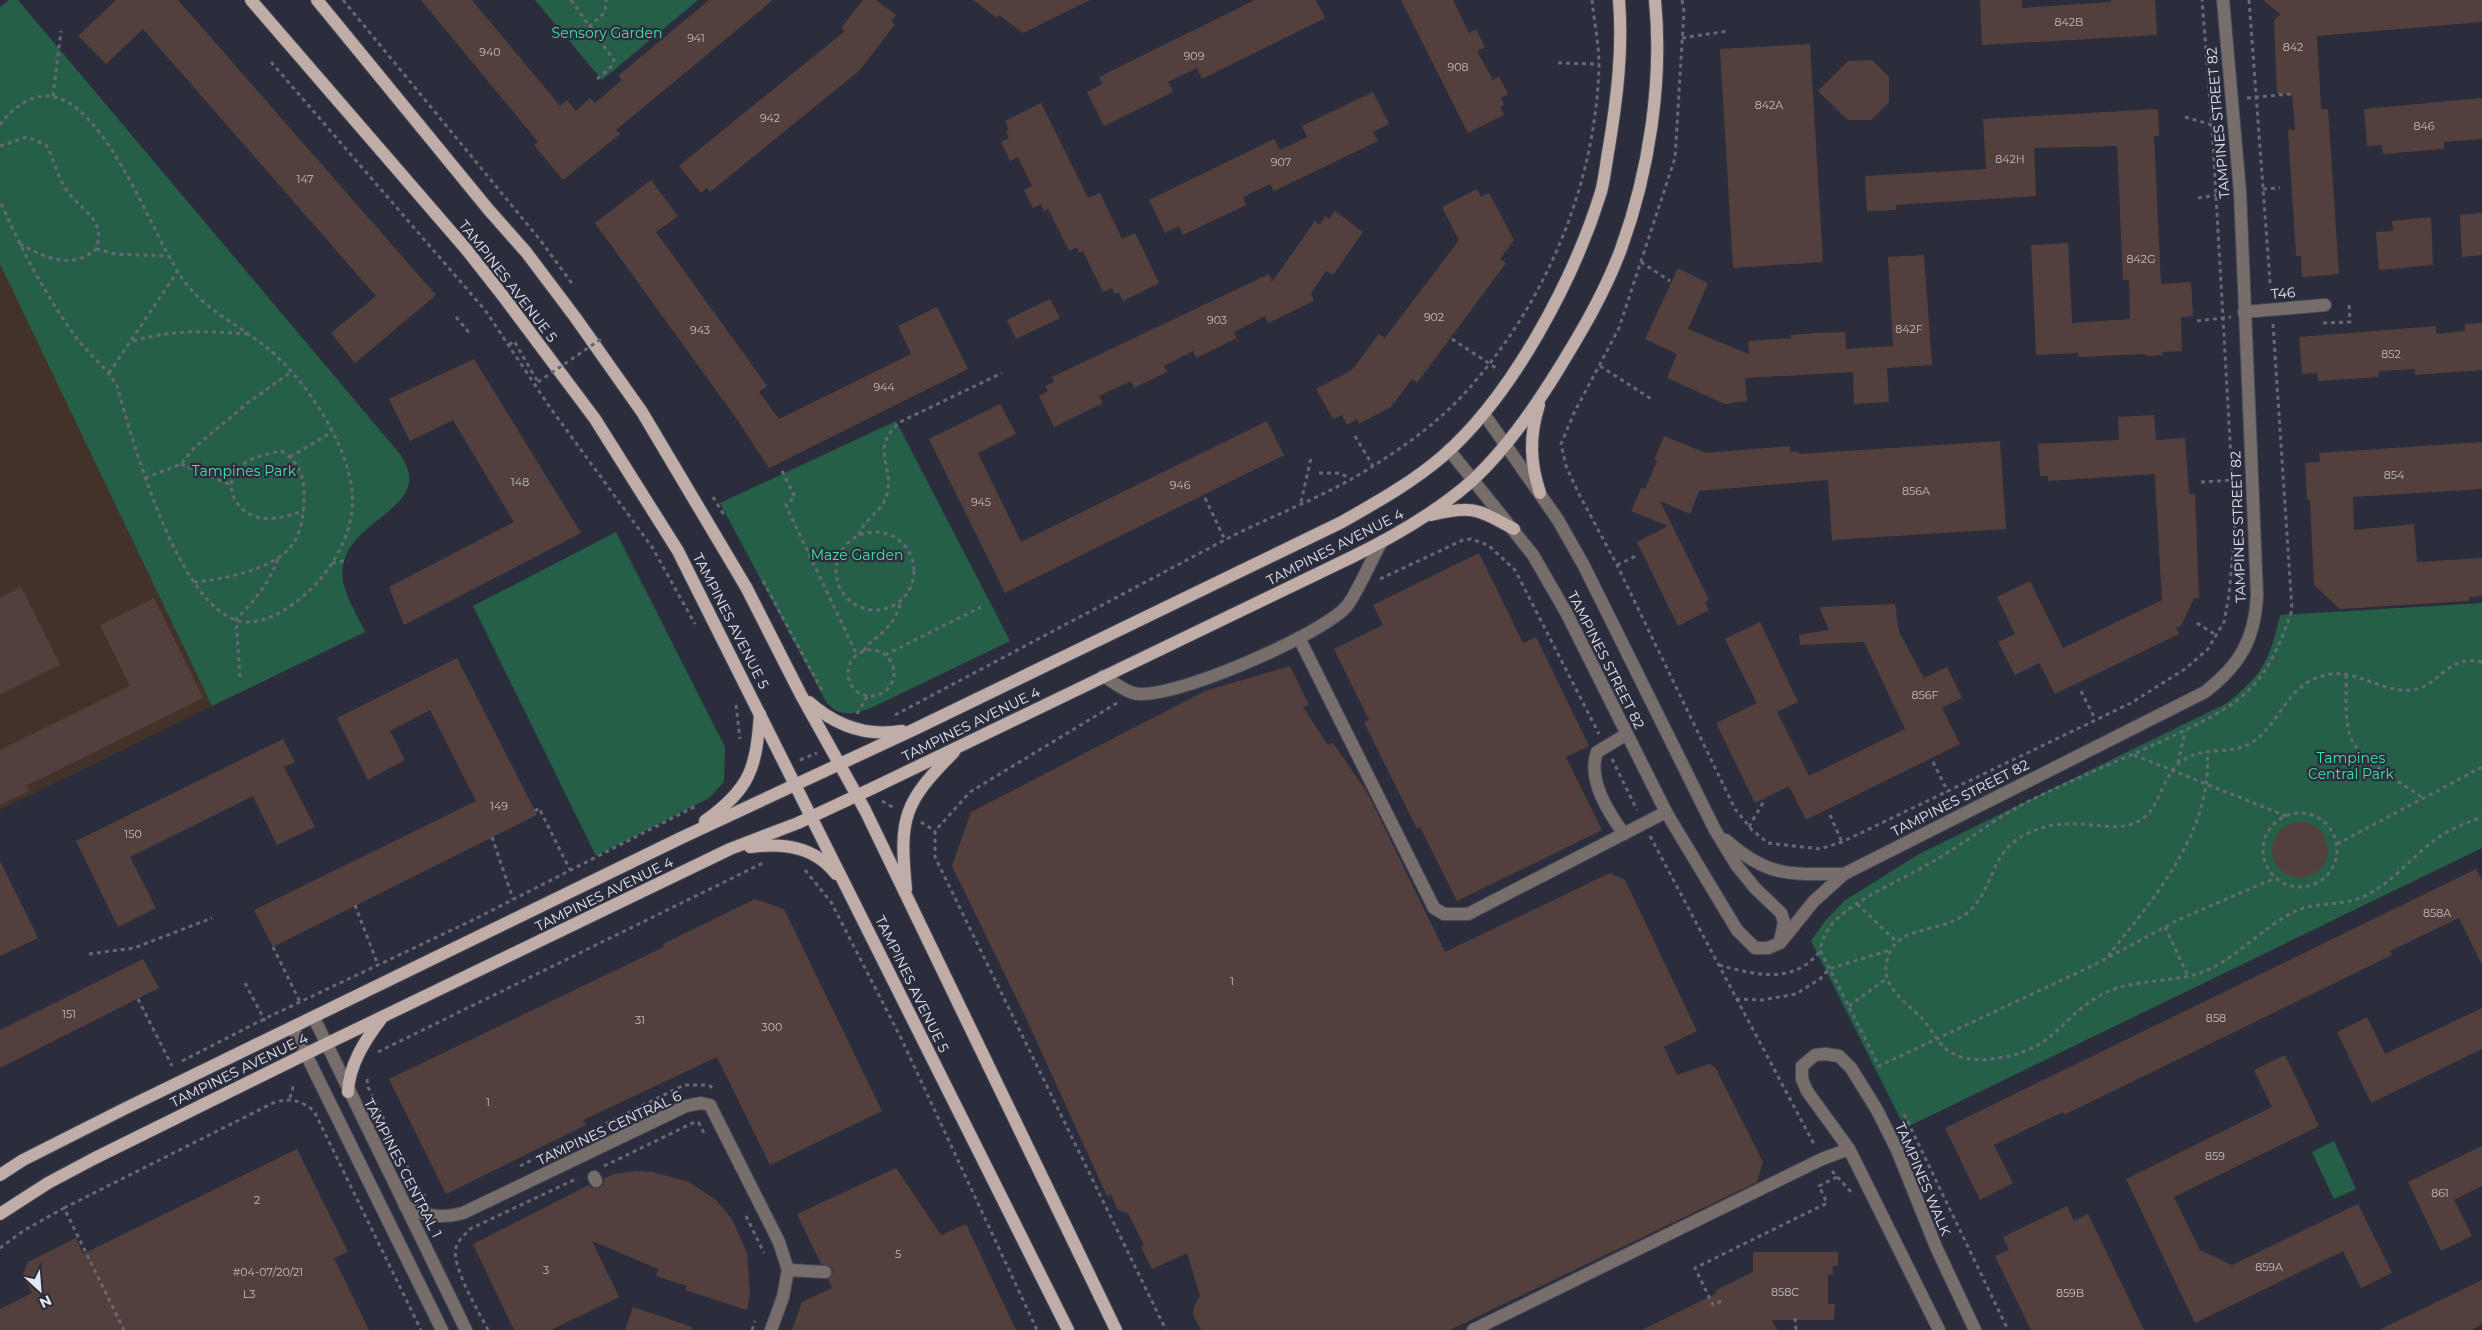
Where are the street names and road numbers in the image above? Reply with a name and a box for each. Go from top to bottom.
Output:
street label: TAMPINES STREET 82 [2202,46,2234,200]
street label: TAMPINES AVENUE 5 [455,216,561,346]
street label: T46 [2270,283,2297,303]
street label: TAMPINES STREET 82 [2226,451,2250,603]
street label: TAMPINES AVENUE 4 [1263,504,1407,589]
street label: TAMPINES AVENUE 5 [689,550,773,692]
street label: TAMPINES STREET 82 [1563,588,1649,732]
street label: TAMPINES AVENUE 4 [899,682,1044,765]
street label: TAMPINES STREET 82 [1888,755,2032,841]
street label: TAMPINES AVENUE 4 [532,852,677,935]
street label: TAMPINES AVENUE 5 [871,913,953,1055]
street label: TAMPINES AVENUE 4 [167,1028,312,1111]
street label: TAMPINES CENTRAL 6 [534,1086,685,1169]
street label: TAMPINES CENTRAL 1 [360,1095,446,1241]
street label: TAMPINES WALK [1891,1120,1955,1238]

